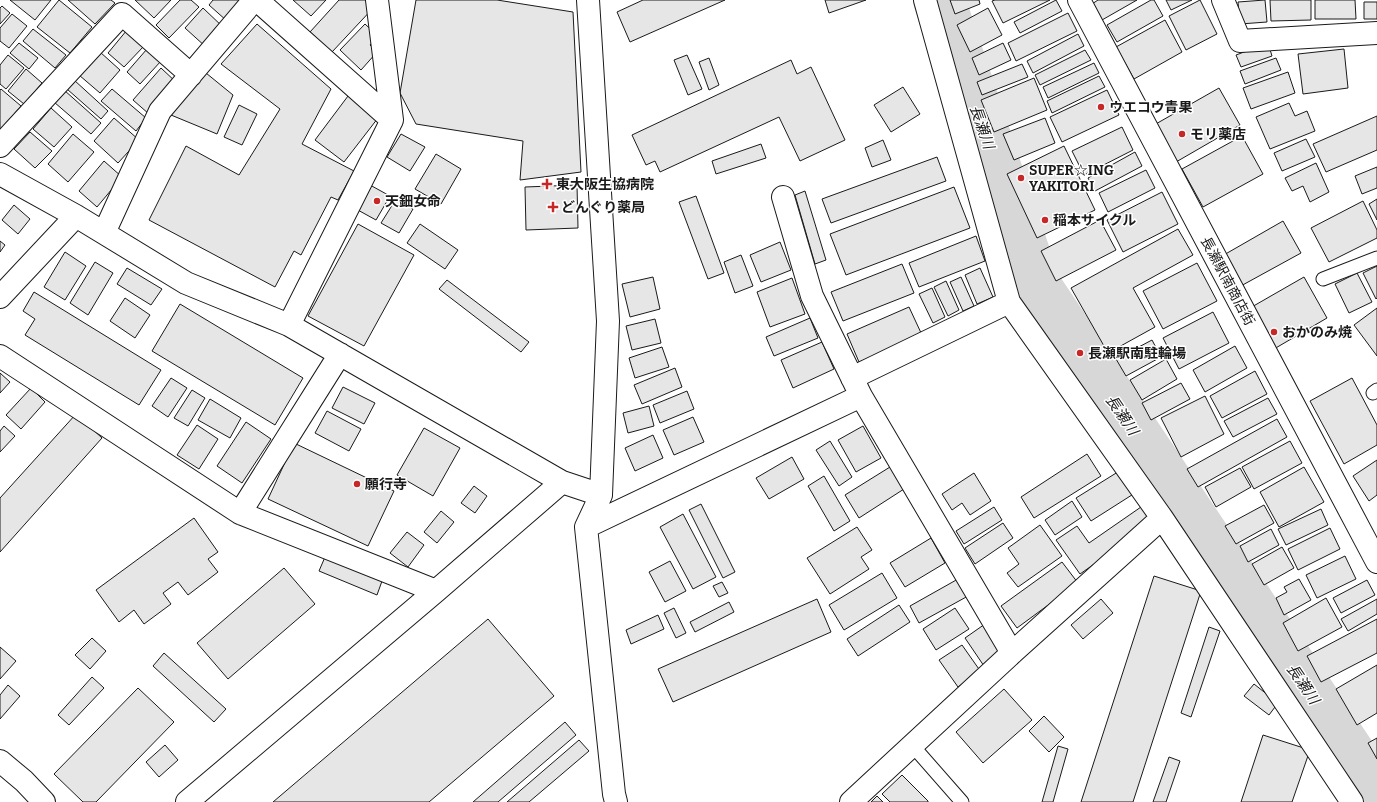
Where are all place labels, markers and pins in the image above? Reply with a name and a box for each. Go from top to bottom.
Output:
place label: ウエコウ青果 [1109,99,1192,116]
marker: ウエコウ青果 [1096,102,1106,112]
place label: モリ薬店 [1190,126,1246,143]
marker: モリ薬店 [1177,129,1187,139]
place label: SUPER☆ING YAKITORI [1029,162,1114,195]
marker: SUPER☆ING YAKITORI [1016,173,1026,183]
place label: 東大阪生協病院 [556,176,654,193]
marker: 東大阪生協病院 [541,178,553,190]
place label: 天鈿女命 [385,193,441,210]
marker: 天鈿女命 [372,196,382,206]
place label: どんぐり薬局 [561,199,645,216]
marker: どんぐり薬局 [548,202,558,212]
place label: 稲本サイクル [1053,212,1136,229]
marker: 稲本サイクル [1040,215,1050,225]
place label: おかのみ焼 [1282,324,1352,341]
marker: おかのみ焼 [1269,327,1279,337]
place label: 長瀬駅南駐輪場 [1088,345,1186,362]
marker: 長瀬駅南駐輪場 [1075,348,1085,358]
place label: 願行寺 [365,476,407,493]
marker: 願行寺 [352,479,362,489]

